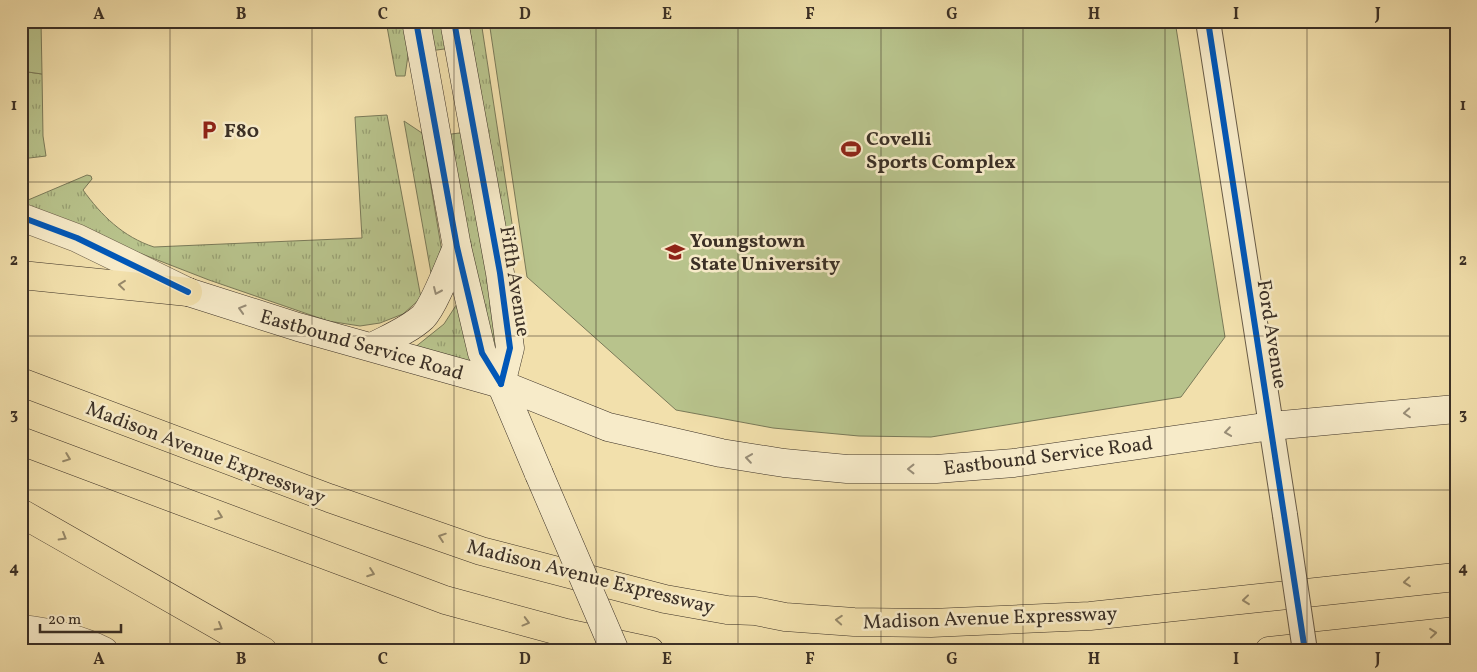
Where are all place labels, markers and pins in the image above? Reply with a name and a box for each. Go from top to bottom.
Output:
place label: F80 [224,118,259,146]
parking icon: F80 [198,119,220,141]
place label: Covelli Sports Complex [866,126,1016,177]
sports icon: Covelli Sports Complex [840,138,862,160]
place label: Youngstown State University [690,228,840,279]
school or university icon: Youngstown State University [664,241,686,263]

